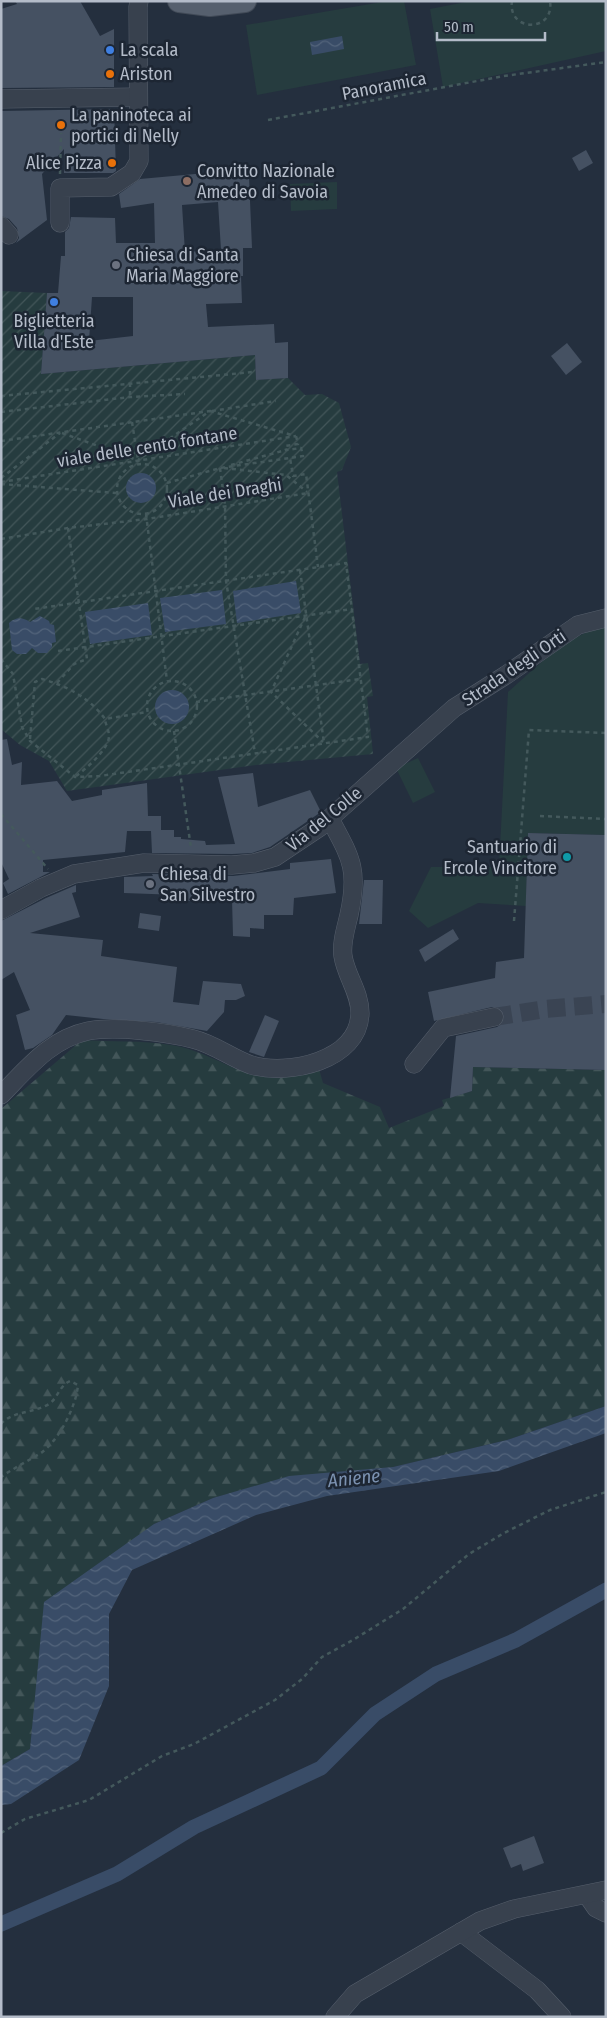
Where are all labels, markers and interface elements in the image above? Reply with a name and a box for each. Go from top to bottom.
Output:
scale bar [437,10,544,42]
text: 50 m [444,18,474,36]
place label: La scala [120,39,178,61]
marker: La scala [104,44,116,56]
place label: Ariston [120,63,173,85]
street label: Panoramica [340,67,428,105]
marker: Ariston [104,68,116,80]
place label: La paninoteca ai portici di Nelly [71,104,192,147]
marker: La paninoteca ai portici di Nelly [55,119,67,131]
place label: Alice Pizza [26,152,102,174]
marker: Alice Pizza [106,157,118,169]
place label: Convitto Nazionale Amedeo di Savoia [197,160,335,203]
marker: Convitto Nazionale Amedeo di Savoia [181,175,193,187]
place label: Chiesa di Santa Maria Maggiore [126,244,239,287]
marker: Chiesa di Santa Maria Maggiore [110,259,122,271]
marker: Biglietteria Villa d'Este [48,296,60,308]
place label: Biglietteria Villa d'Este [13,310,95,353]
street label: viale delle cento fontane [55,422,239,472]
street label: Viale dei Draghi [167,473,283,513]
street label: Strada degli Orti [458,625,570,711]
street label: Via del Colle [282,782,366,856]
place label: Santuario di Ercole Vincitore [443,836,557,879]
marker: Santuario di Ercole Vincitore [561,851,573,863]
place label: Chiesa di San Silvestro [160,863,255,906]
marker: Chiesa di San Silvestro [144,878,156,890]
water label: Aniene [326,1464,381,1492]

